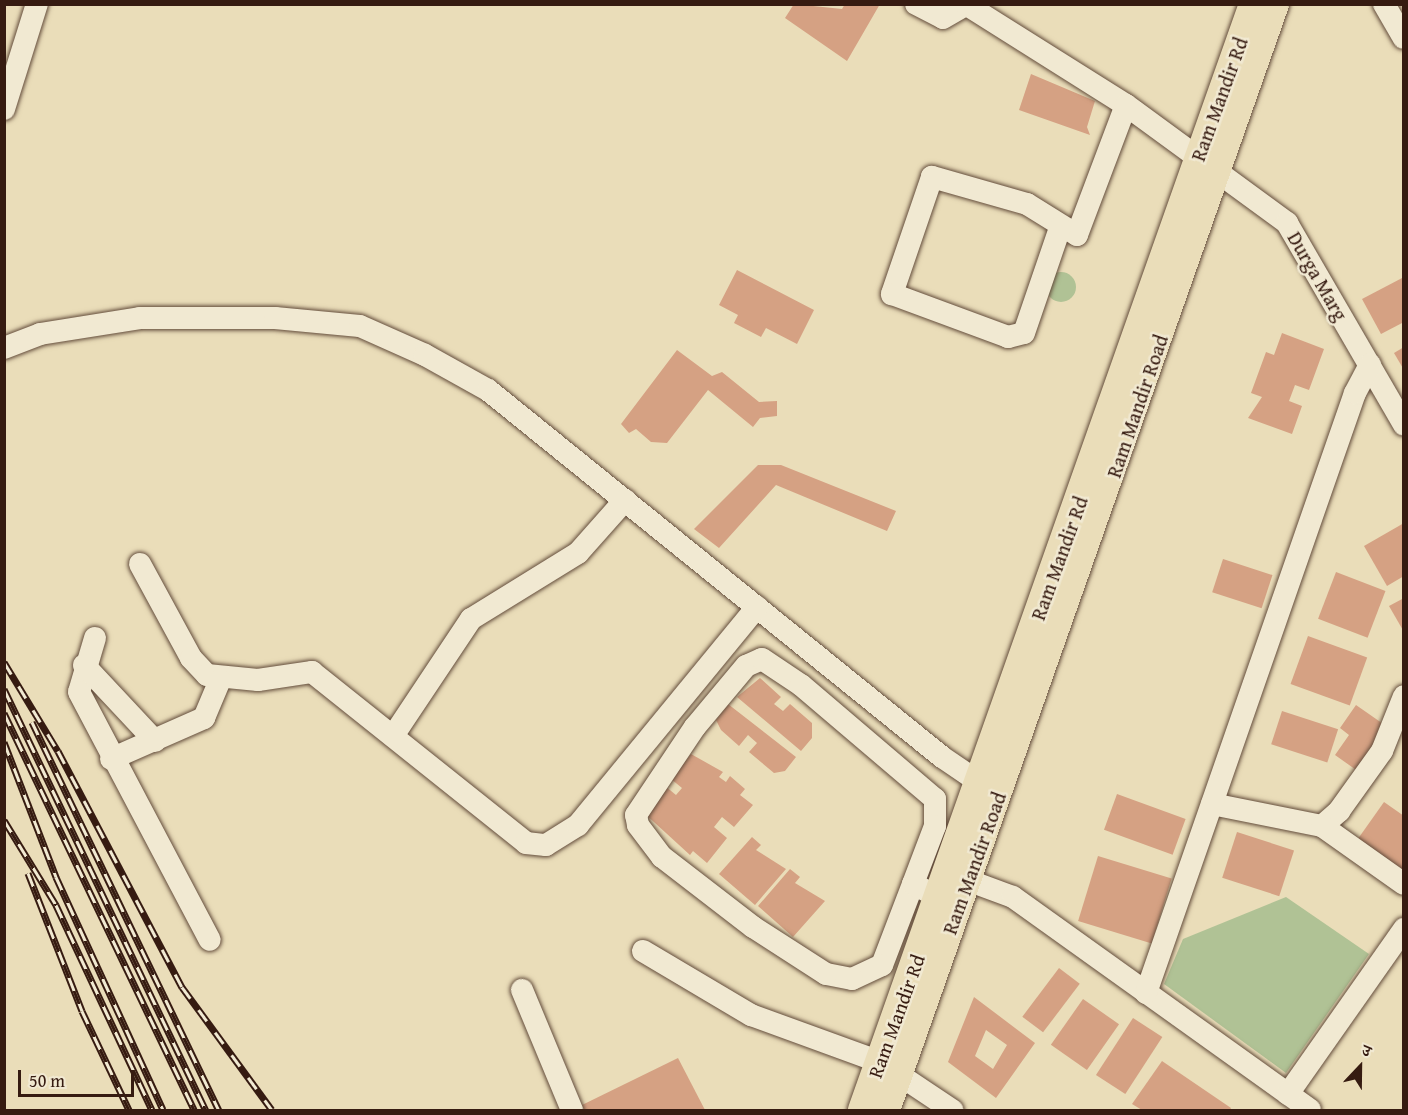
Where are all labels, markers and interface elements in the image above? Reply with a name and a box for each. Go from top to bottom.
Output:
street label: Ram Mandir Rd [1186,34,1252,164]
street label: Durga Marg [1283,227,1353,325]
street label: Ram Mandir Road [1101,331,1173,481]
street label: Ram Mandir Rd [1026,493,1092,623]
street label: Ram Mandir Road [937,789,1011,937]
street label: Ram Mandir Rd [863,951,929,1081]
north arrow [1330,1037,1390,1097]
text: उ [1358,1038,1375,1063]
scale bar [21,1058,136,1096]
text: 50 m [29,1067,65,1094]

